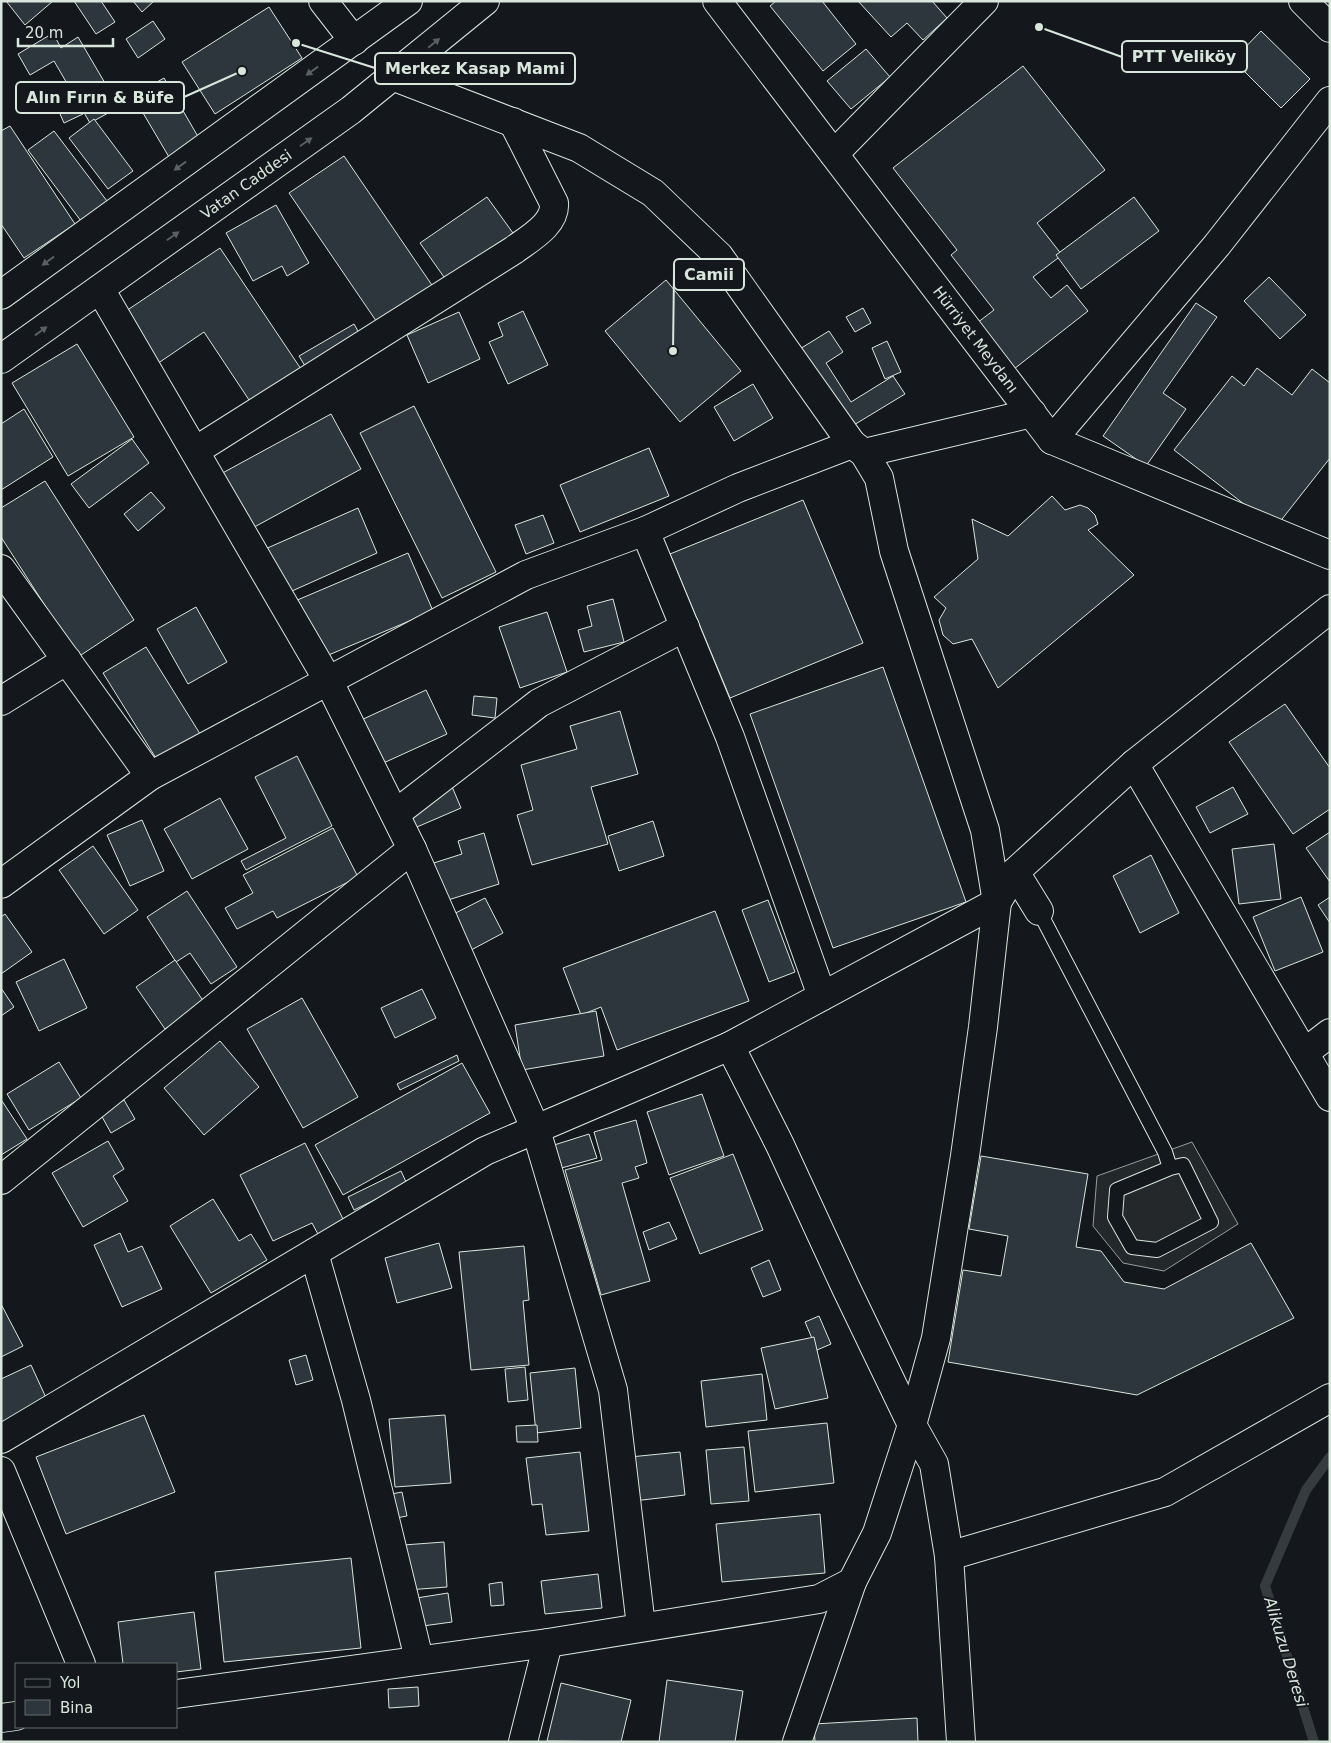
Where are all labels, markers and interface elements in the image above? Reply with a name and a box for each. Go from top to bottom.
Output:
scale bar [18,15,112,47]
text: 20 m [25,24,63,42]
one-way arrow [427,37,440,48]
callout: PTT Veliköy [1122,41,1247,72]
text: PTT Veliköy [1132,47,1237,66]
callout: Merkez Kasap Mami [375,53,575,84]
text: Merkez Kasap Mami [385,59,565,78]
one-way arrow [305,66,319,76]
callout: Alın Fırın & Büfe [16,82,184,113]
text: Alın Fırın & Büfe [26,88,174,107]
one-way arrow [299,137,312,147]
street label: Vatan Caddesi [197,146,295,223]
one-way arrow [173,161,187,171]
one-way arrow [166,231,180,241]
one-way arrow [41,256,55,266]
callout: Camii [674,259,744,290]
text: Camii [684,265,734,284]
street label: Hürriyet Meydanı [929,283,1022,397]
one-way arrow [34,326,48,336]
water label: Alikuzu Deresi [1260,1594,1312,1710]
legend [15,1663,178,1728]
text: Yol [59,1674,81,1692]
text: Bina [60,1699,93,1717]

